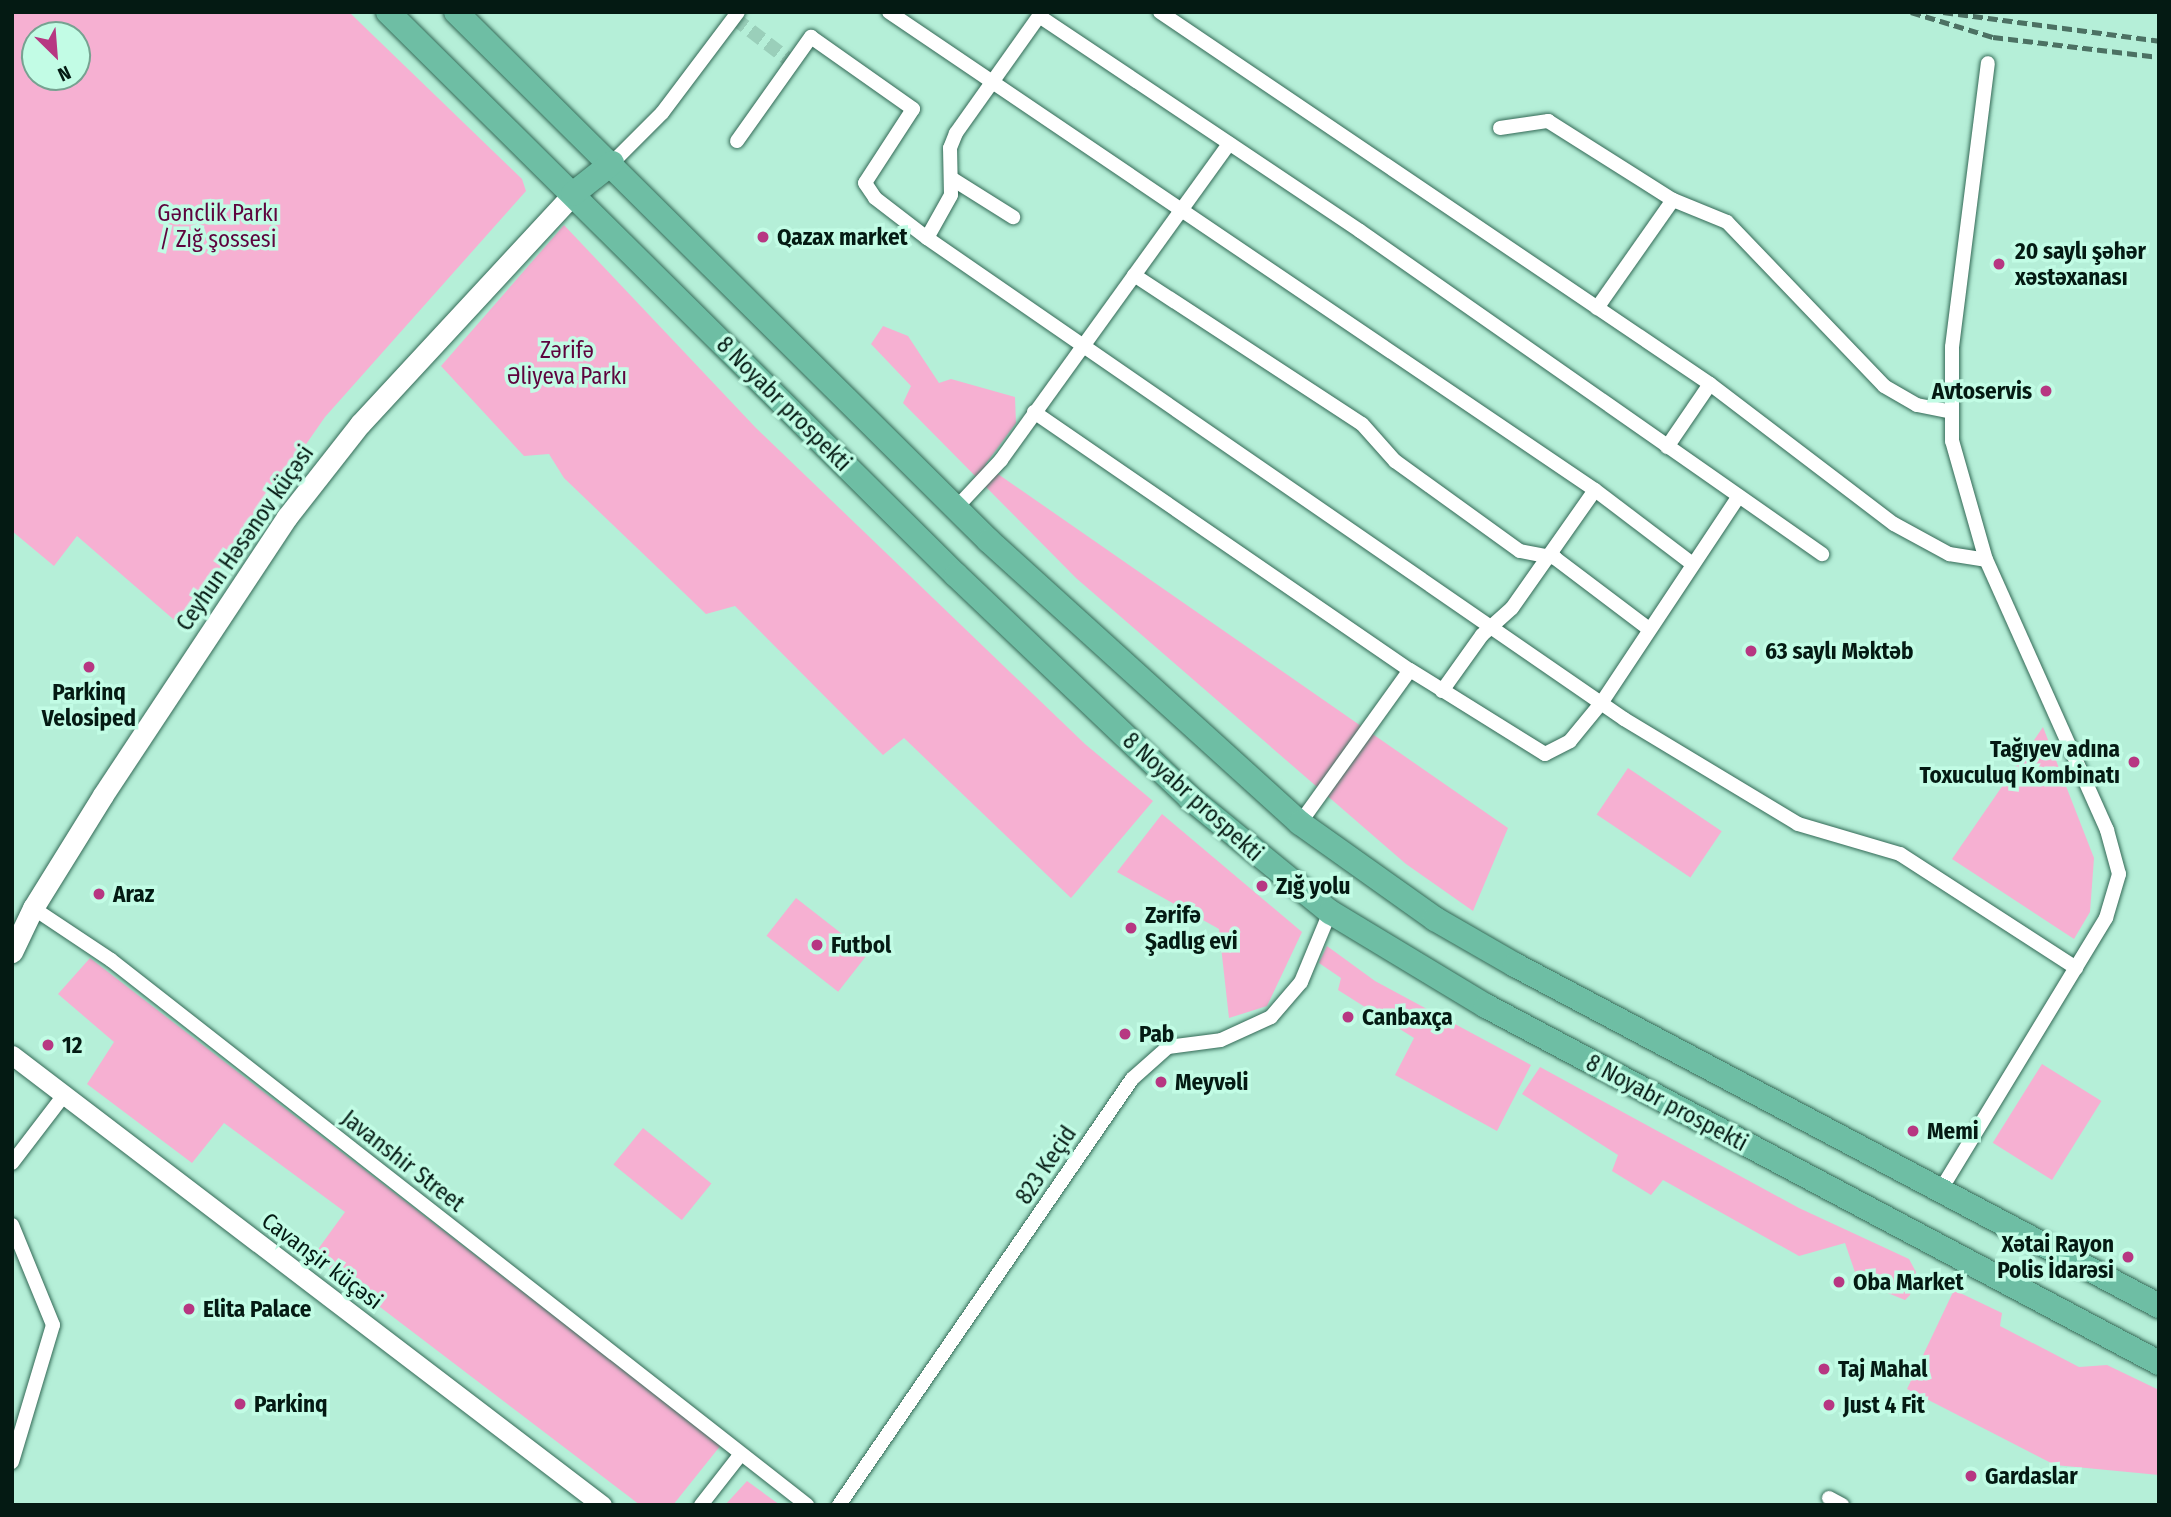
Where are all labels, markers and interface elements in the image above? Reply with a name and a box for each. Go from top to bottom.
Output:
north arrow [21,21,91,91]
text: N [54,61,74,86]
park label: Gənclik Parkı / Zığ şossesi [157,199,279,253]
place label: Qazax market [777,223,908,251]
marker: Qazax market [755,229,771,245]
place label: 20 saylı şəhər xəstəxanası [2015,237,2146,291]
marker: 20 saylı şəhər xəstəxanası [1989,254,2009,274]
street label: 8 Noyabr prospekti [711,331,857,477]
park label: Zərifə Əliyeva Parkı [507,336,627,390]
place label: Avtoservis [1932,377,2032,405]
marker: Avtoservis [2038,383,2054,399]
street label: Ceyhun Həsənov küçəsi [171,440,319,636]
place label: 63 saylı Məktəb [1765,637,1913,665]
marker: 63 saylı Məktəb [1743,643,1759,659]
marker: Parkinq Velosiped [81,659,97,675]
place label: Parkinq Velosiped [42,678,136,732]
street label: 8 Noyabr prospekti [1117,727,1269,867]
place label: Tağıyev adına Toxuculuq Kombinatı [1919,735,2120,789]
marker: Tağıyev adına Toxuculuq Kombinatı [2126,754,2142,770]
place label: Zığ yolu [1276,872,1350,900]
marker: Zığ yolu [1254,878,1270,894]
place label: Araz [113,880,154,908]
marker: Araz [91,886,107,902]
place label: Zərifə Şadlıg evi [1145,901,1238,955]
marker: Zərifə Şadlıg evi [1123,920,1139,936]
place label: Futbol [831,931,891,959]
marker: Futbol [809,937,825,953]
place label: Canbaxça [1362,1003,1453,1031]
marker: Canbaxça [1340,1009,1356,1025]
place label: Pab [1139,1020,1174,1048]
marker: Pab [1117,1026,1133,1042]
place label: 12 [62,1031,82,1059]
marker: 12 [40,1037,56,1053]
street label: 8 Noyabr prospekti [1582,1049,1752,1157]
place label: Meyvəli [1175,1068,1249,1096]
marker: Meyvəli [1153,1074,1169,1090]
street label: Javanshir Street [336,1104,470,1218]
place label: Memi [1927,1117,1979,1145]
street label: 823 Keçid [1010,1121,1082,1209]
marker: Memi [1905,1123,1921,1139]
street label: Cavanşir küçəsi [256,1207,388,1315]
place label: Xətai Rayon Polis İdarəsi [1997,1230,2114,1284]
marker: Xətai Rayon Polis İdarəsi [2120,1249,2136,1265]
place label: Oba Market [1853,1268,1964,1296]
marker: Oba Market [1831,1274,1847,1290]
place label: Elita Palace [203,1295,311,1323]
marker: Elita Palace [181,1301,197,1317]
place label: Taj Mahal [1838,1355,1928,1383]
marker: Taj Mahal [1816,1361,1832,1377]
place label: Parkinq [254,1390,328,1418]
place label: Just 4 Fit [1843,1391,1925,1419]
marker: Parkinq [232,1396,248,1412]
marker: Just 4 Fit [1821,1397,1837,1413]
place label: Gardaslar [1985,1462,2078,1490]
marker: Gardaslar [1963,1468,1979,1484]

